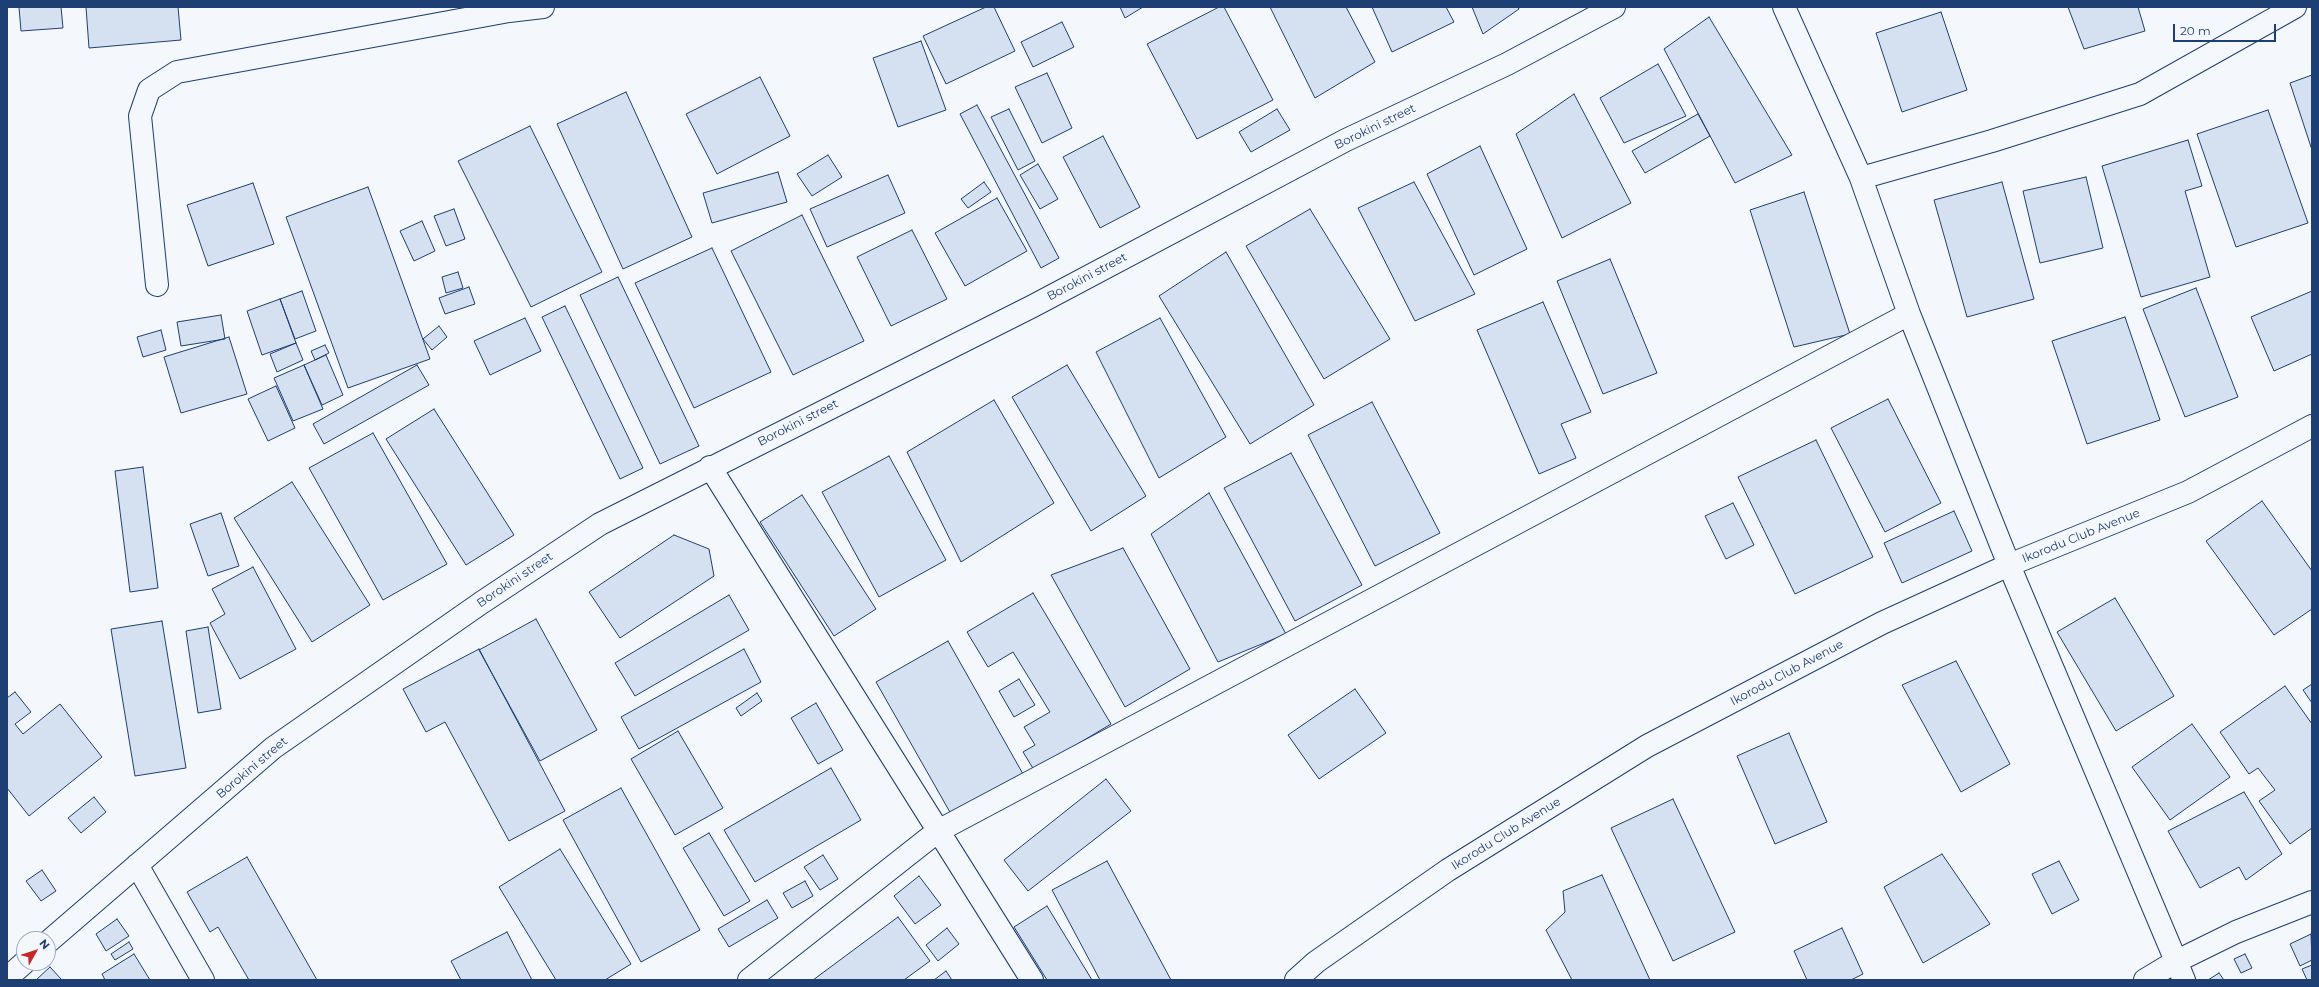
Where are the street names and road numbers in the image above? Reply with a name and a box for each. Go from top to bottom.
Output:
street label: Borokini street [1332,101,1418,153]
street label: Borokini street [1045,250,1129,304]
street label: Borokini street [755,397,841,449]
street label: Ikorodu Club Avenue [2020,506,2142,566]
street label: Borokini street [474,549,556,611]
street label: Ikorodu Club Avenue [1728,637,1846,709]
street label: Borokini street [214,734,290,802]
street label: Ikorodu Club Avenue [1449,795,1563,873]

